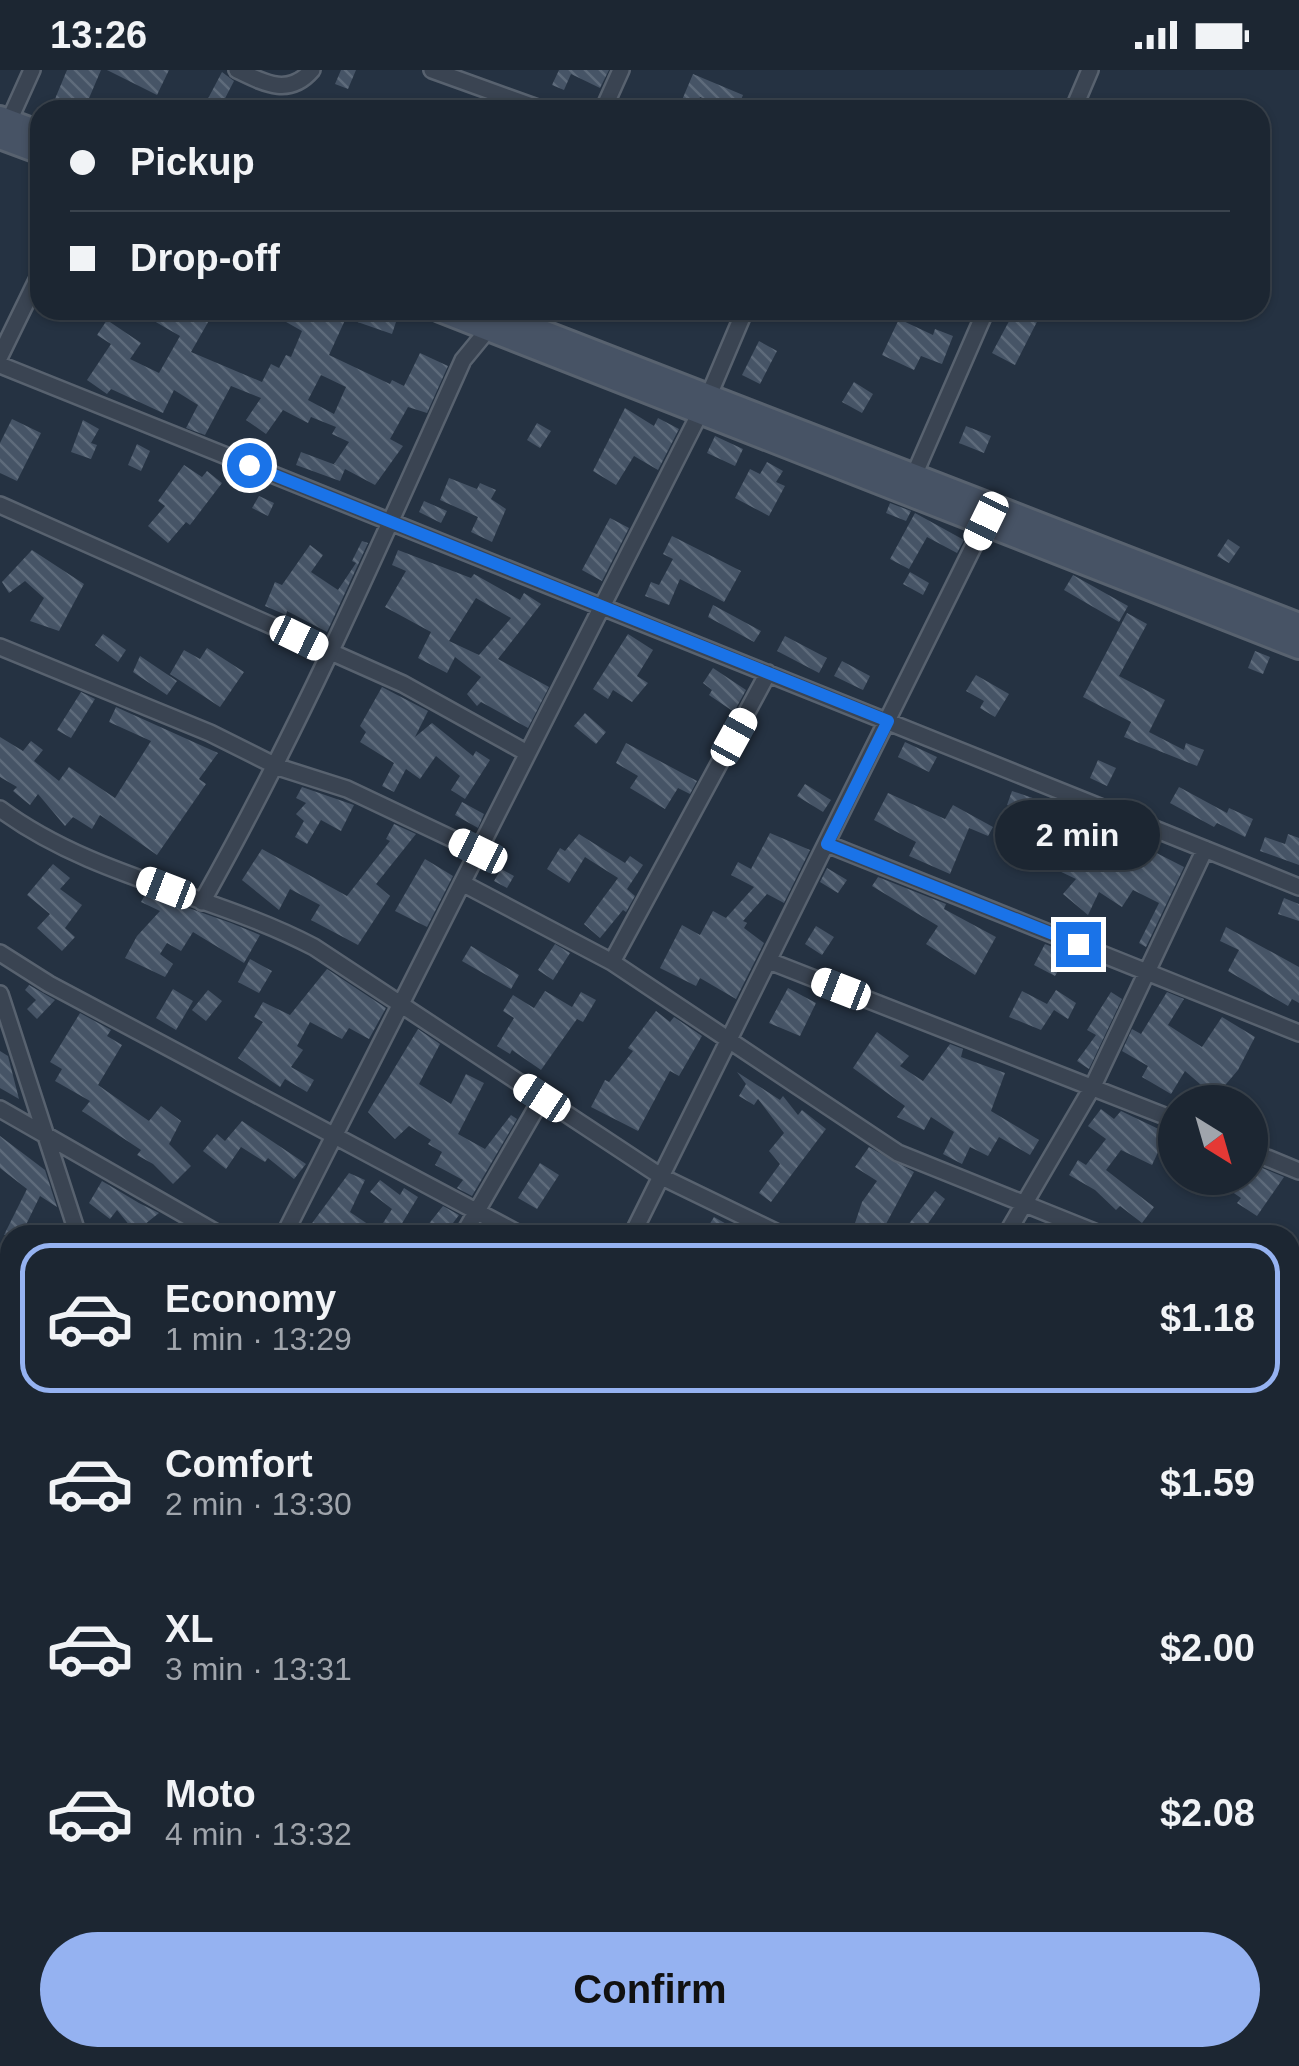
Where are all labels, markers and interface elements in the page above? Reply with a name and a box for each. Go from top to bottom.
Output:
text: 13:26 [50,14,147,56]
text: Pickup [130,141,255,183]
text: Drop-off [130,237,280,279]
route start [227,443,272,488]
car [959,487,1013,555]
car [265,611,333,665]
car [706,703,762,771]
callout: 2 min [996,799,1160,869]
text: 2 min [1036,817,1119,853]
car [444,824,512,878]
car [133,863,199,913]
route end [1056,922,1101,967]
car [808,964,874,1014]
car [509,1069,575,1127]
north arrow [1158,1085,1268,1195]
map controls [1158,1085,1268,1195]
icon: car [45,1273,135,1363]
text: Economy [165,1278,336,1320]
text: $1.18 [1160,1297,1255,1339]
text: 1 min · 13:29 [165,1321,352,1357]
icon: car [45,1438,135,1528]
text: Comfort [165,1443,313,1485]
text: $1.59 [1160,1462,1255,1504]
text: 2 min · 13:30 [165,1486,352,1522]
icon: car [45,1603,135,1693]
text: XL [165,1608,214,1650]
text: $2.00 [1160,1627,1255,1669]
text: 3 min · 13:31 [165,1651,352,1687]
icon: car [45,1768,135,1858]
text: Moto [165,1773,256,1815]
text: $2.08 [1160,1792,1255,1834]
text: 4 min · 13:32 [165,1816,352,1852]
button: Confirm [40,1932,1260,2047]

